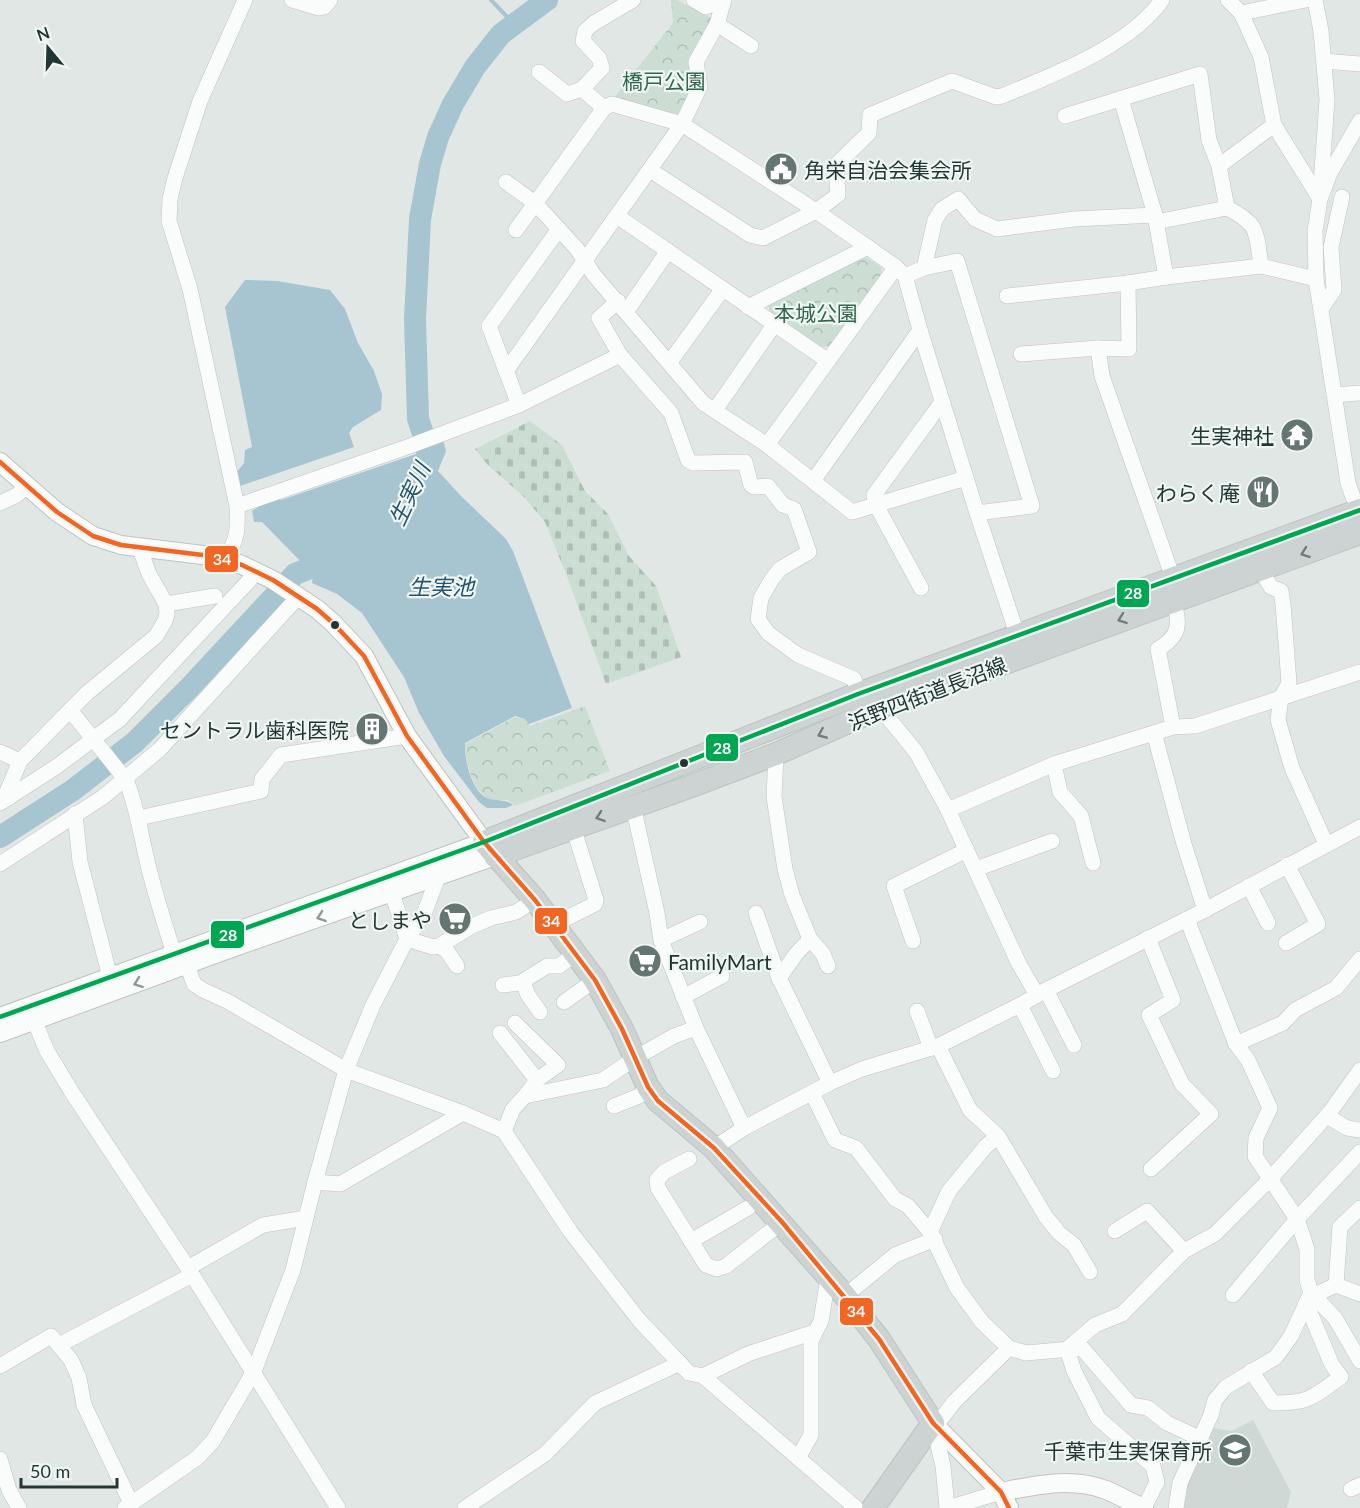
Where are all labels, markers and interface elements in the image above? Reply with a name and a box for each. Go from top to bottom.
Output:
north arrow [18,18,78,78]
text: N [34,22,52,44]
park label: 橋戸公園 [622,68,706,93]
public building icon: 角栄自治会集会所 [763,151,799,187]
place label: 角栄自治会集会所 [804,157,972,182]
park label: 本城公園 [774,300,858,325]
temple icon: 生実神社 [1279,417,1315,453]
place label: 生実神社 [1190,423,1274,448]
water label: 生実川 [383,457,436,530]
restaurant icon: わらく庵 [1245,474,1281,510]
place label: わらく庵 [1156,480,1240,505]
line badge: 34 [204,545,239,573]
one-way arrow [1300,545,1311,558]
text: 34 [213,549,231,568]
water label: 生実池 [408,573,476,600]
line badge: 28 [1116,579,1150,608]
text: 28 [1124,583,1142,602]
one-way arrow [1117,612,1128,625]
unlabelled marker [329,619,341,631]
street label: 浜野四街道長沼線 [844,651,1010,735]
building icon: セントラル歯科医院 [354,711,390,747]
place label: セントラル歯科医院 [160,717,349,742]
one-way arrow [817,727,828,739]
line badge: 28 [705,733,739,762]
text: 28 [713,738,731,757]
unlabelled marker [678,757,690,769]
one-way arrow [595,810,606,823]
supermarket icon: としまや [437,901,473,937]
place label: としまや [348,907,432,932]
line badge: 34 [534,907,568,935]
one-way arrow [316,910,327,923]
text: 34 [542,911,560,930]
line badge: 28 [210,920,245,949]
text: 28 [219,925,237,944]
supermarket icon: FamilyMart [627,943,663,979]
place label: FamilyMart [668,949,772,974]
one-way arrow [133,975,143,988]
line badge: 34 [839,1297,874,1326]
text: 34 [847,1301,865,1320]
school or university icon: 千葉市生実保育所 [1217,1432,1253,1468]
place label: 千葉市生実保育所 [1044,1438,1212,1463]
scale bar [21,1451,117,1489]
text: 50 m [30,1460,70,1482]

